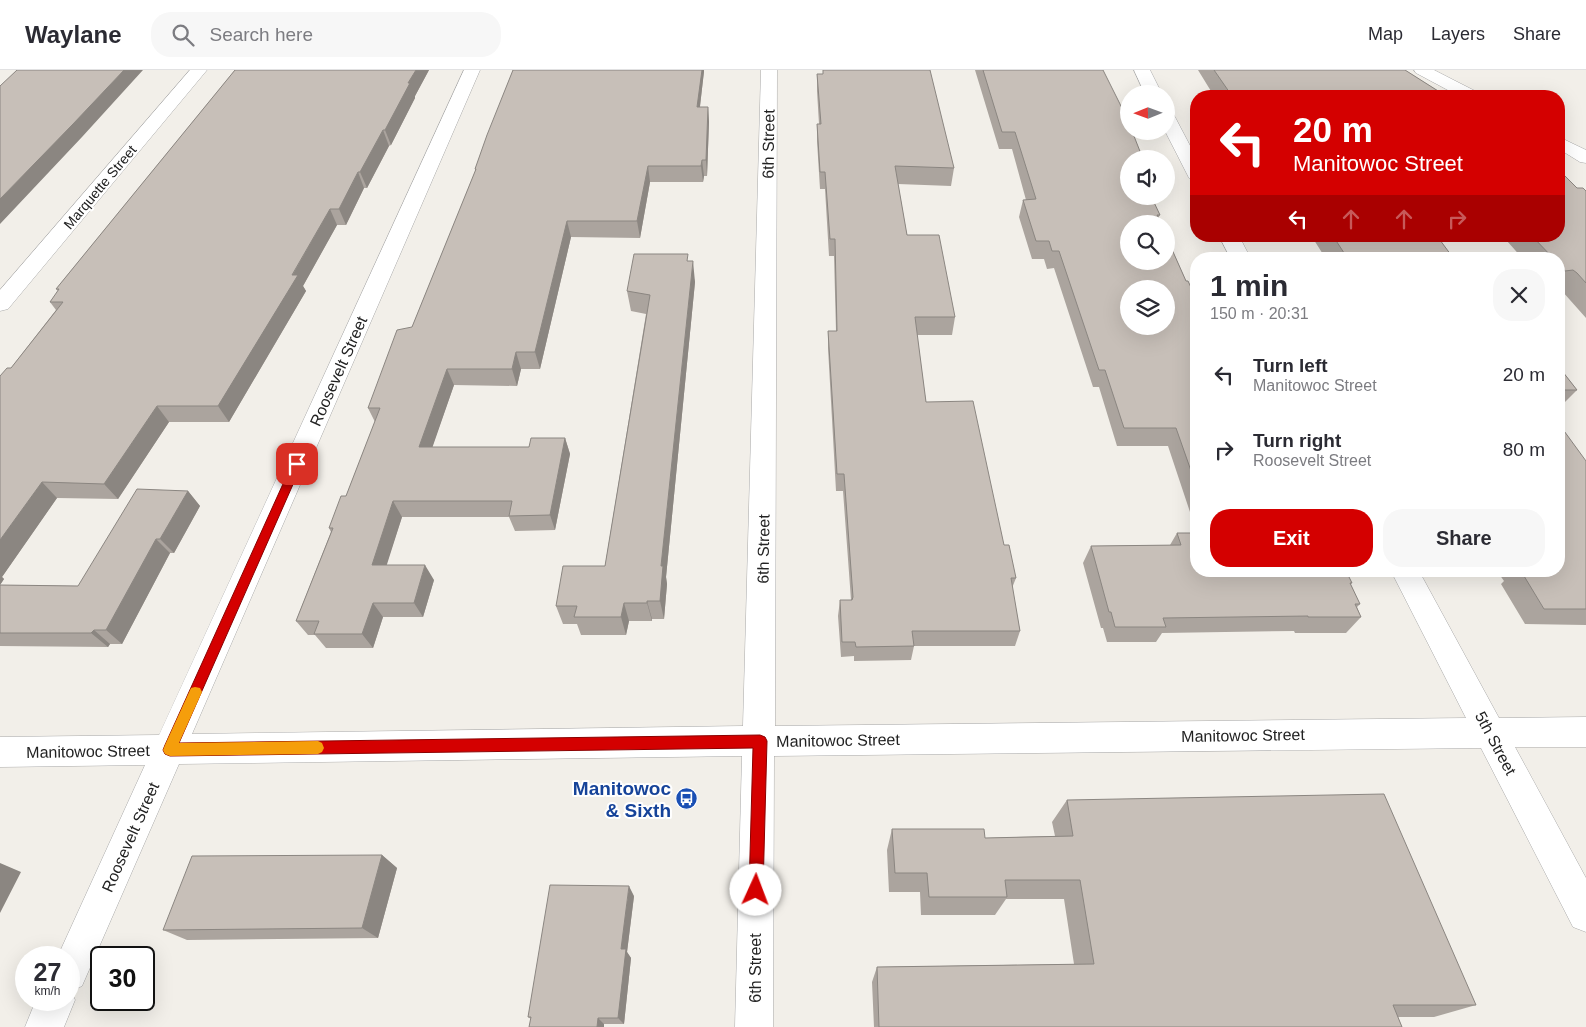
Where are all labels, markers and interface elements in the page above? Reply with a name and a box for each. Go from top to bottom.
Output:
search box [151,12,501,57]
text: Waylane [25,21,121,48]
icon: search [169,21,197,49]
text: Search here [209,24,313,45]
text: Map [1368,24,1403,44]
text: Layers [1431,24,1485,44]
text: Share [1513,24,1561,44]
north arrow [1120,85,1175,140]
map controls [1120,85,1175,335]
street label: 6th Street [759,109,778,179]
icon: left [1210,110,1275,175]
text: 20 m [1293,110,1373,149]
street label: Marquette Street [60,142,140,232]
button: sound [1120,150,1175,205]
text: Manitowoc Street [1293,151,1463,176]
icon: left [1284,205,1312,233]
icon: ahead [1337,205,1365,233]
icon: ahead [1390,205,1418,233]
icon: right [1443,205,1471,233]
button: search [1120,215,1175,270]
text: 1 min [1210,269,1288,302]
button: close [1493,269,1545,321]
button: layers [1120,280,1175,335]
text: 150 m · 20:31 [1210,305,1309,322]
street label: Roosevelt Street [307,313,371,429]
text: Turn left [1253,355,1328,376]
icon: left [1210,361,1238,389]
text: 20 m [1503,364,1545,385]
text: Manitowoc Street [1253,377,1377,394]
text: Turn right [1253,430,1341,451]
icon: right [1210,436,1238,464]
text: 80 m [1503,439,1545,460]
pin [276,443,318,485]
icon: arrive [283,450,311,478]
text: Roosevelt Street [1253,452,1371,469]
button: Exit [1210,509,1373,567]
button: Share [1383,509,1545,567]
street label: 6th Street [754,514,773,584]
street label: 5th Street [1472,709,1520,778]
street label: Manitowoc Street [1181,726,1306,745]
street label: Manitowoc Street [776,731,901,750]
street label: Manitowoc Street [26,742,151,761]
place label: Manitowoc & Sixth [573,778,671,821]
street label: Roosevelt Street [99,779,163,895]
bus stop icon: Manitowoc & Sixth [675,787,699,811]
position arrow [729,863,781,915]
street label: 6th Street [747,933,764,1003]
speed limit sign: 30 [90,946,155,1011]
text: 27 [34,958,61,986]
text: km/h [34,984,61,998]

